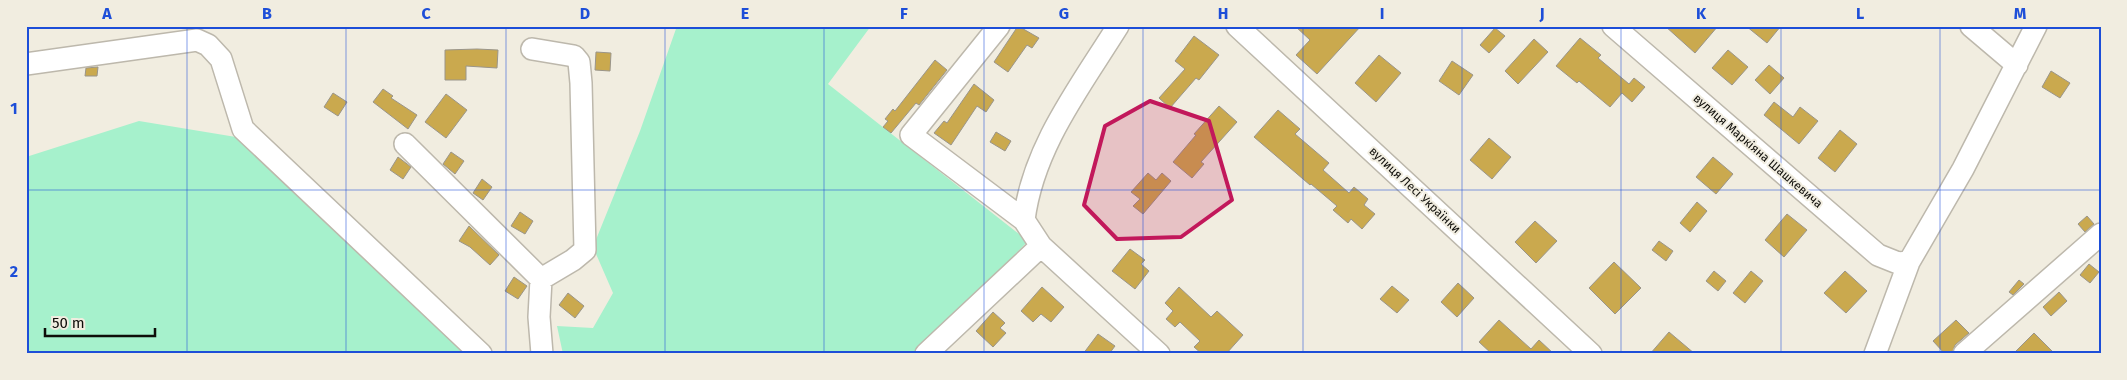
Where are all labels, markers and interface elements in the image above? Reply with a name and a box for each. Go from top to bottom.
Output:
text: A [101,4,112,23]
text: B [262,4,272,23]
text: C [421,4,431,23]
text: D [580,4,590,23]
text: E [741,4,749,23]
text: F [900,4,908,23]
text: G [1059,4,1069,23]
text: H [1218,4,1228,23]
text: I [1380,4,1384,23]
text: J [1538,4,1545,23]
text: K [1696,4,1707,23]
text: L [1856,4,1864,23]
text: M [2014,4,2027,23]
street label: вулиця Маркіяна Шашкевича [1691,91,1825,211]
text: 1 [10,99,18,118]
street label: вулиця Лесі Українки [1366,144,1464,236]
text: 2 [10,262,18,281]
scale bar [45,305,155,337]
text: 50 m [52,314,85,332]

